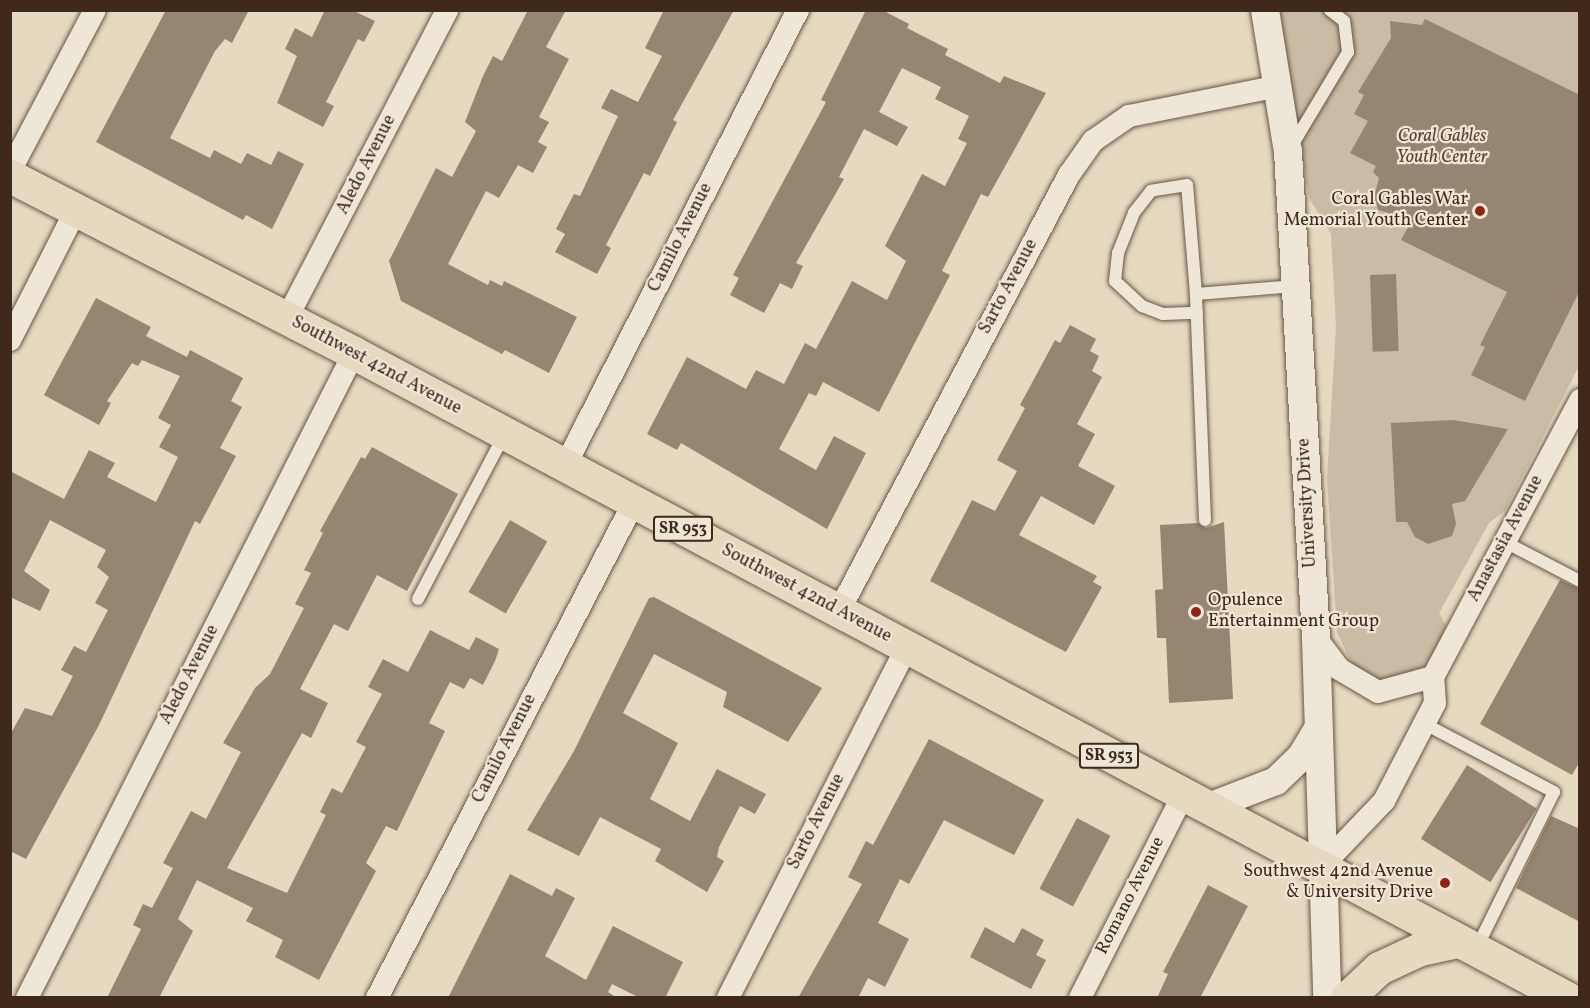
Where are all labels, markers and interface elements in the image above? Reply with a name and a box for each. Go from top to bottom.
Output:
street label: Aledo Avenue [333,112,401,218]
park label: Coral Gables Youth Center [1396,127,1488,170]
street label: Camilo Avenue [644,180,718,296]
place label: Coral Gables War Memorial Youth Center [1283,190,1468,232]
marker: Coral Gables War Memorial Youth Center [1473,204,1487,218]
street label: Sarto Avenue [975,236,1043,338]
street label: Southwest 42nd Avenue [287,312,465,420]
street label: University Drive [1294,437,1322,569]
street label: Anastasia Avenue [1464,472,1548,606]
road number: SR 953 [653,516,713,542]
street label: Southwest 42nd Avenue [717,540,895,648]
place label: Opulence Entertainment Group [1208,591,1379,634]
marker: Opulence Entertainment Group [1189,605,1203,619]
street label: Aledo Avenue [156,622,224,728]
street label: Camilo Avenue [468,691,542,807]
road number: SR 953 [1079,743,1139,769]
street label: Sarto Avenue [784,770,850,874]
street label: Romano Avenue [1092,834,1170,958]
place label: Southwest 42nd Avenue & University Drive [1243,862,1433,904]
marker: Southwest 42nd Avenue & University Drive [1438,876,1452,890]

